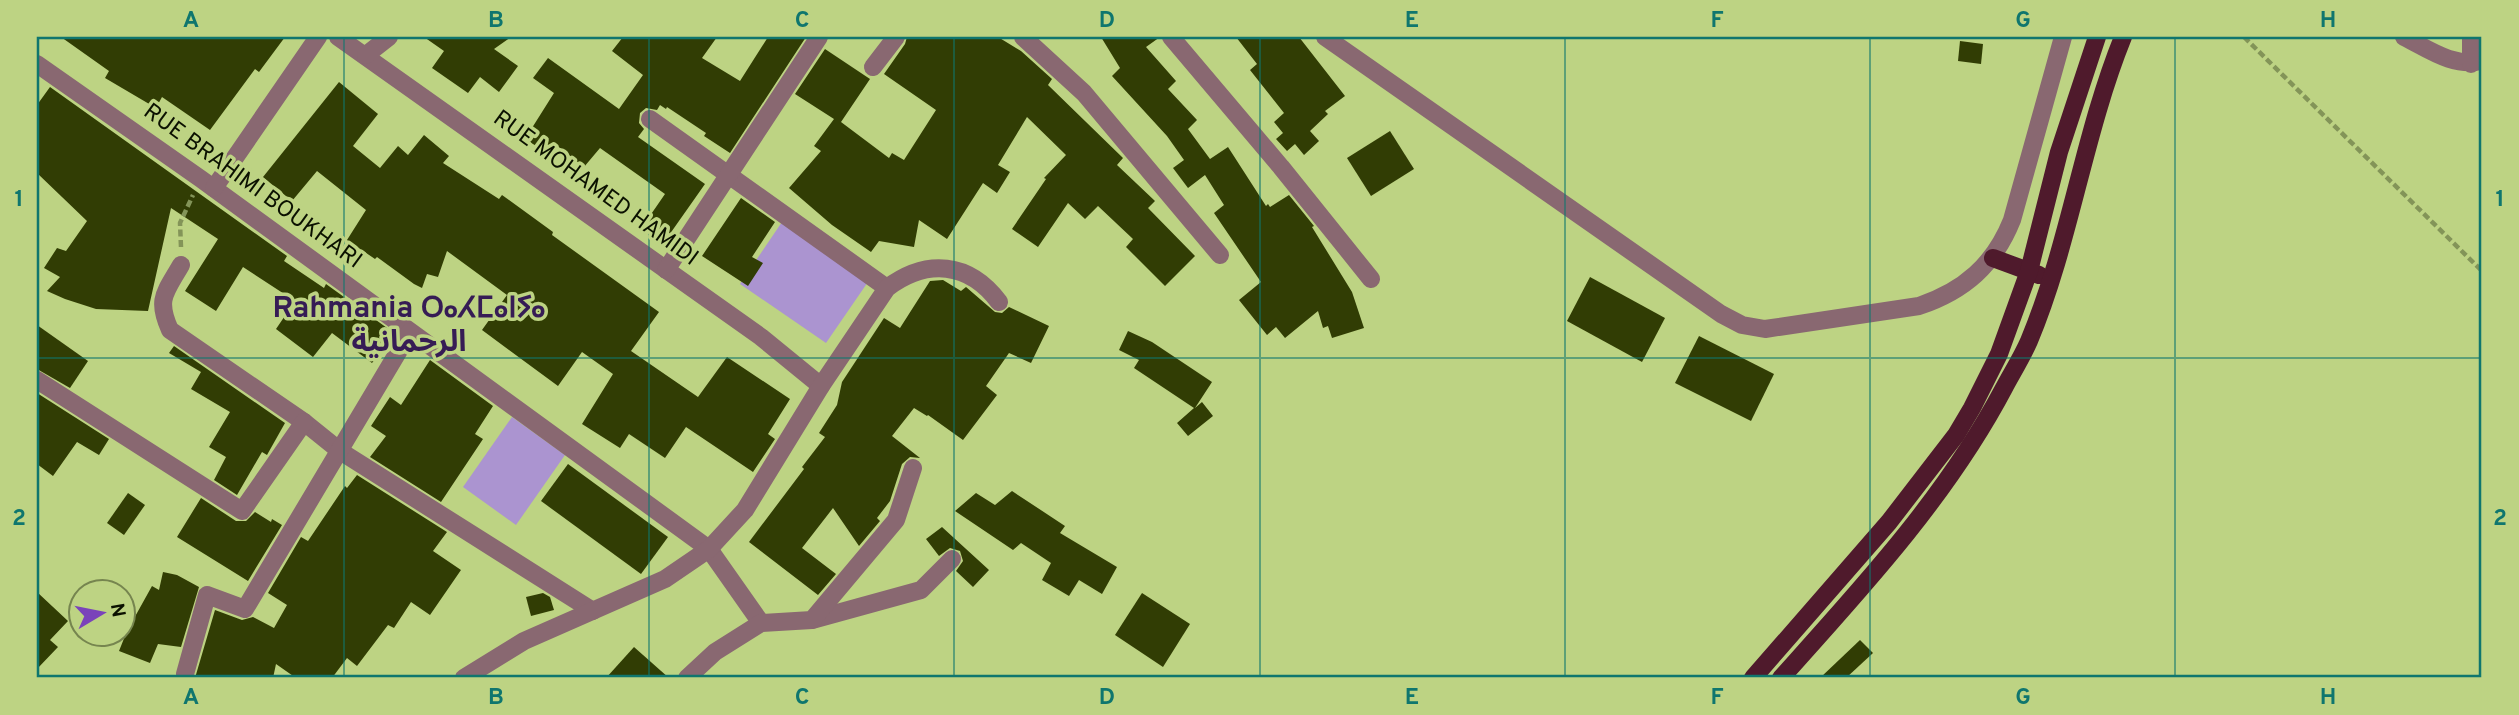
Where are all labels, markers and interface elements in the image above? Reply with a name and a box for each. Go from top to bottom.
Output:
text: A [183,7,199,36]
text: B [488,7,504,36]
text: C [795,7,809,36]
text: D [1099,7,1115,36]
text: E [1405,7,1419,36]
text: F [1710,7,1724,36]
text: G [2015,7,2031,36]
text: H [2320,7,2336,36]
street label: RUE BRAHIMI BOUKHARI [137,98,367,276]
street label: RUE MOHAMED HAMIDI [487,105,703,273]
text: 1 [14,186,24,215]
text: 1 [2495,186,2505,215]
district label: Rahmania ⵔⴰⵃⵎⴰⵏⵢⴰ الرحمانية [273,291,545,362]
text: 2 [12,505,26,534]
text: 2 [2493,505,2507,534]
north arrow [66,578,136,648]
text: N [104,602,130,619]
text: A [183,684,199,713]
text: B [488,684,504,713]
text: C [795,684,809,713]
text: D [1099,684,1115,713]
text: E [1405,684,1419,713]
text: F [1710,684,1724,713]
text: G [2015,684,2031,713]
text: H [2320,684,2336,713]

